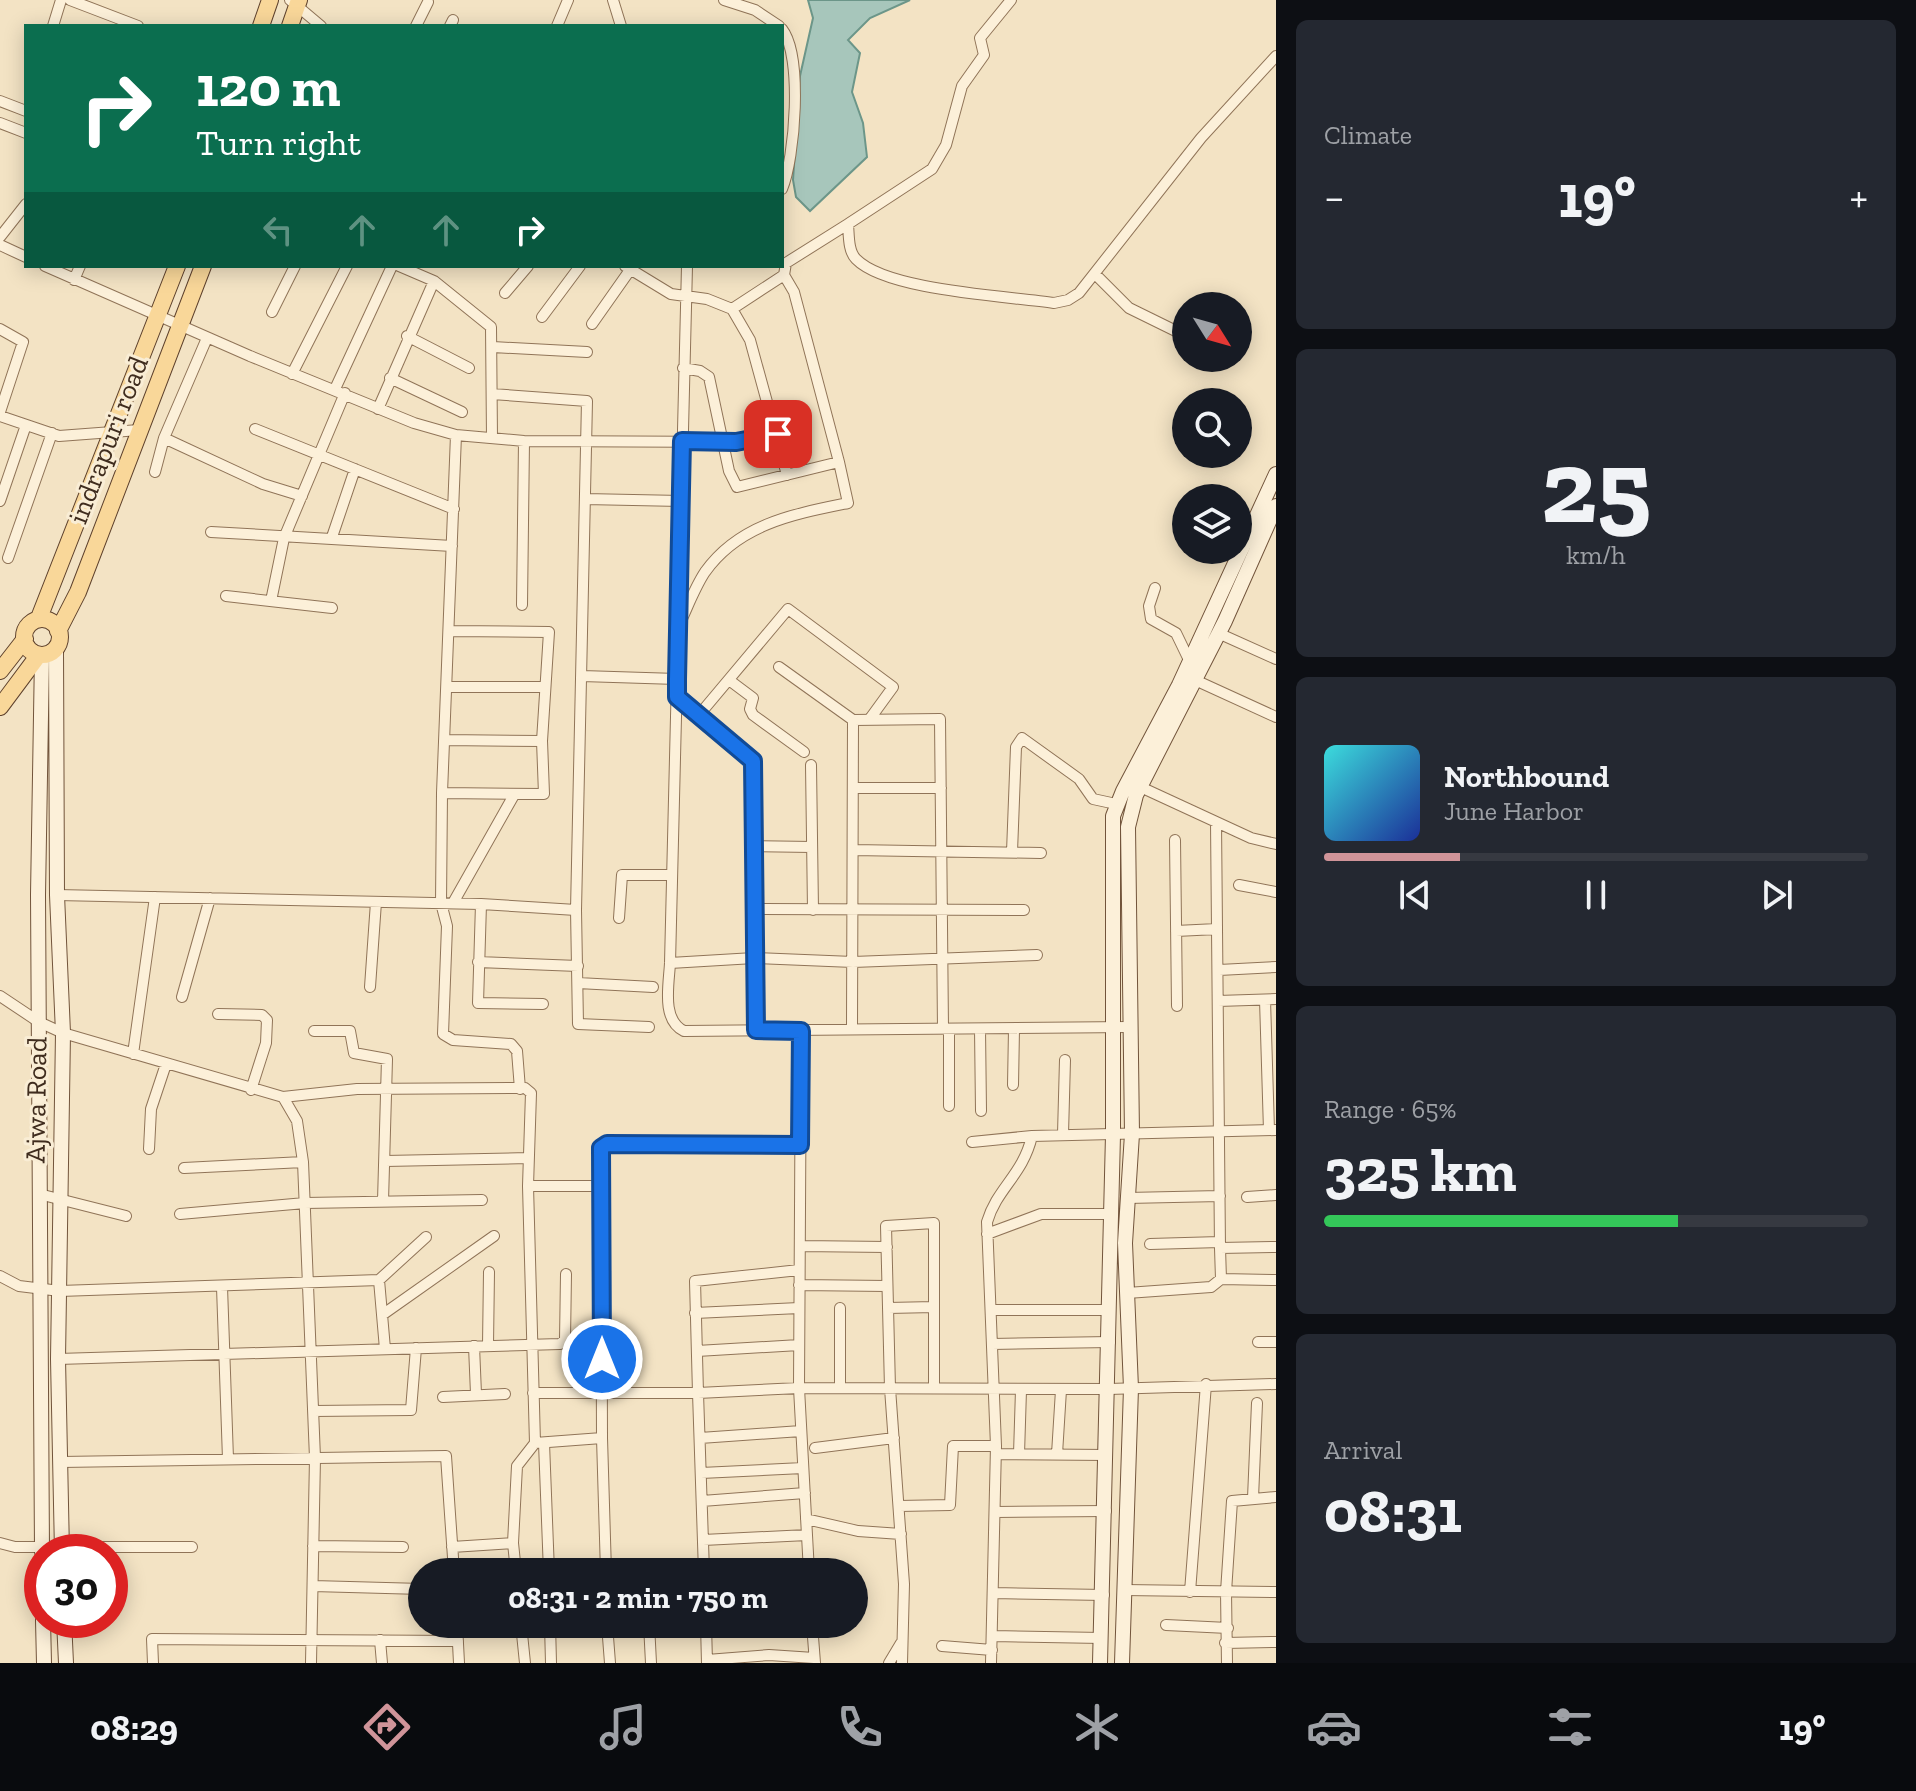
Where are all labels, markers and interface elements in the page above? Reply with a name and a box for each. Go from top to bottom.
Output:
text: 120 m [196,53,340,120]
icon: right [64,56,168,160]
text: Climate [1324,119,1412,151]
text: Turn right [196,121,361,164]
text: 19° [1558,160,1636,232]
text: − [1324,170,1345,223]
text: + [1849,170,1868,223]
icon: left [256,208,300,252]
icon: ahead [340,208,384,252]
icon: ahead [424,208,468,252]
icon: right [508,208,552,252]
north arrow [1172,292,1252,372]
map controls [1172,292,1252,564]
street label: indrapuri road [61,352,155,528]
button: search [1172,388,1252,468]
pin [744,400,812,468]
icon: arrive [756,412,800,456]
text: 25 [1541,424,1651,549]
button: layers [1172,484,1252,564]
text: km/h [1566,539,1626,571]
text: Northbound [1444,759,1609,795]
text: June Harbor [1444,795,1584,827]
icon: previous [1393,873,1437,917]
icon: pause [1574,873,1618,917]
icon: next [1755,873,1799,917]
street label: Ajwa Road [18,1037,54,1163]
text: Range · 65% [1324,1093,1456,1125]
text: 325 km [1324,1134,1516,1206]
position arrow [560,1317,644,1401]
text: Arrival [1324,1434,1402,1466]
text: 08:31 [1324,1475,1462,1547]
speed limit sign: 30 [24,1534,128,1638]
text: 08:31 · 2 min · 750 m [508,1580,768,1616]
icon: directions [359,1699,415,1755]
icon: music [595,1699,651,1755]
icon: phone [832,1699,888,1755]
icon: climate [1069,1699,1125,1755]
icon: car [1306,1699,1362,1755]
icon: filters [1542,1699,1598,1755]
text: 08:29 [90,1706,178,1749]
text: 19° [1779,1706,1826,1749]

